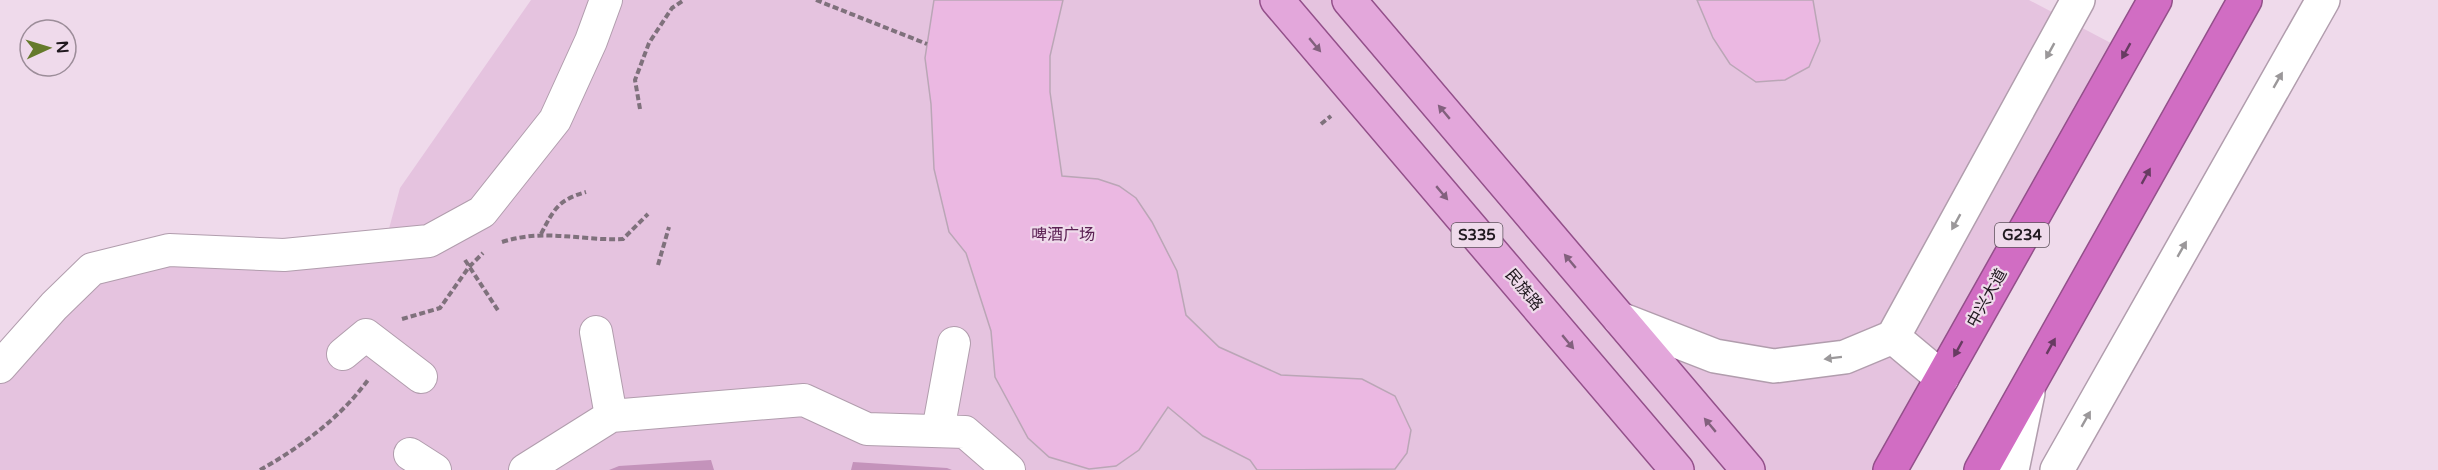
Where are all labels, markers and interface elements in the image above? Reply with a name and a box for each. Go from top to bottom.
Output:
north arrow [18,18,78,78]
one-way arrow [1308,37,1321,52]
text: N [52,40,72,54]
one-way arrow [2045,43,2055,60]
one-way arrow [2121,43,2131,60]
one-way arrow [2273,71,2283,88]
one-way arrow [1438,105,1451,120]
one-way arrow [2141,167,2151,184]
one-way arrow [1435,185,1448,201]
one-way arrow [1951,214,1961,231]
road number: S335 [1452,223,1502,247]
road number: G234 [1995,223,2049,247]
park label: 啤酒广场 [1031,225,1095,245]
one-way arrow [2176,241,2186,258]
one-way arrow [1564,254,1577,269]
street label: 民族路 [1501,265,1547,315]
street label: 中兴大道 [1963,265,2011,331]
one-way arrow [1561,334,1574,349]
one-way arrow [2046,337,2056,354]
one-way arrow [1953,341,1963,358]
one-way arrow [1823,354,1842,363]
one-way arrow [2080,411,2091,427]
one-way arrow [1704,418,1717,433]

